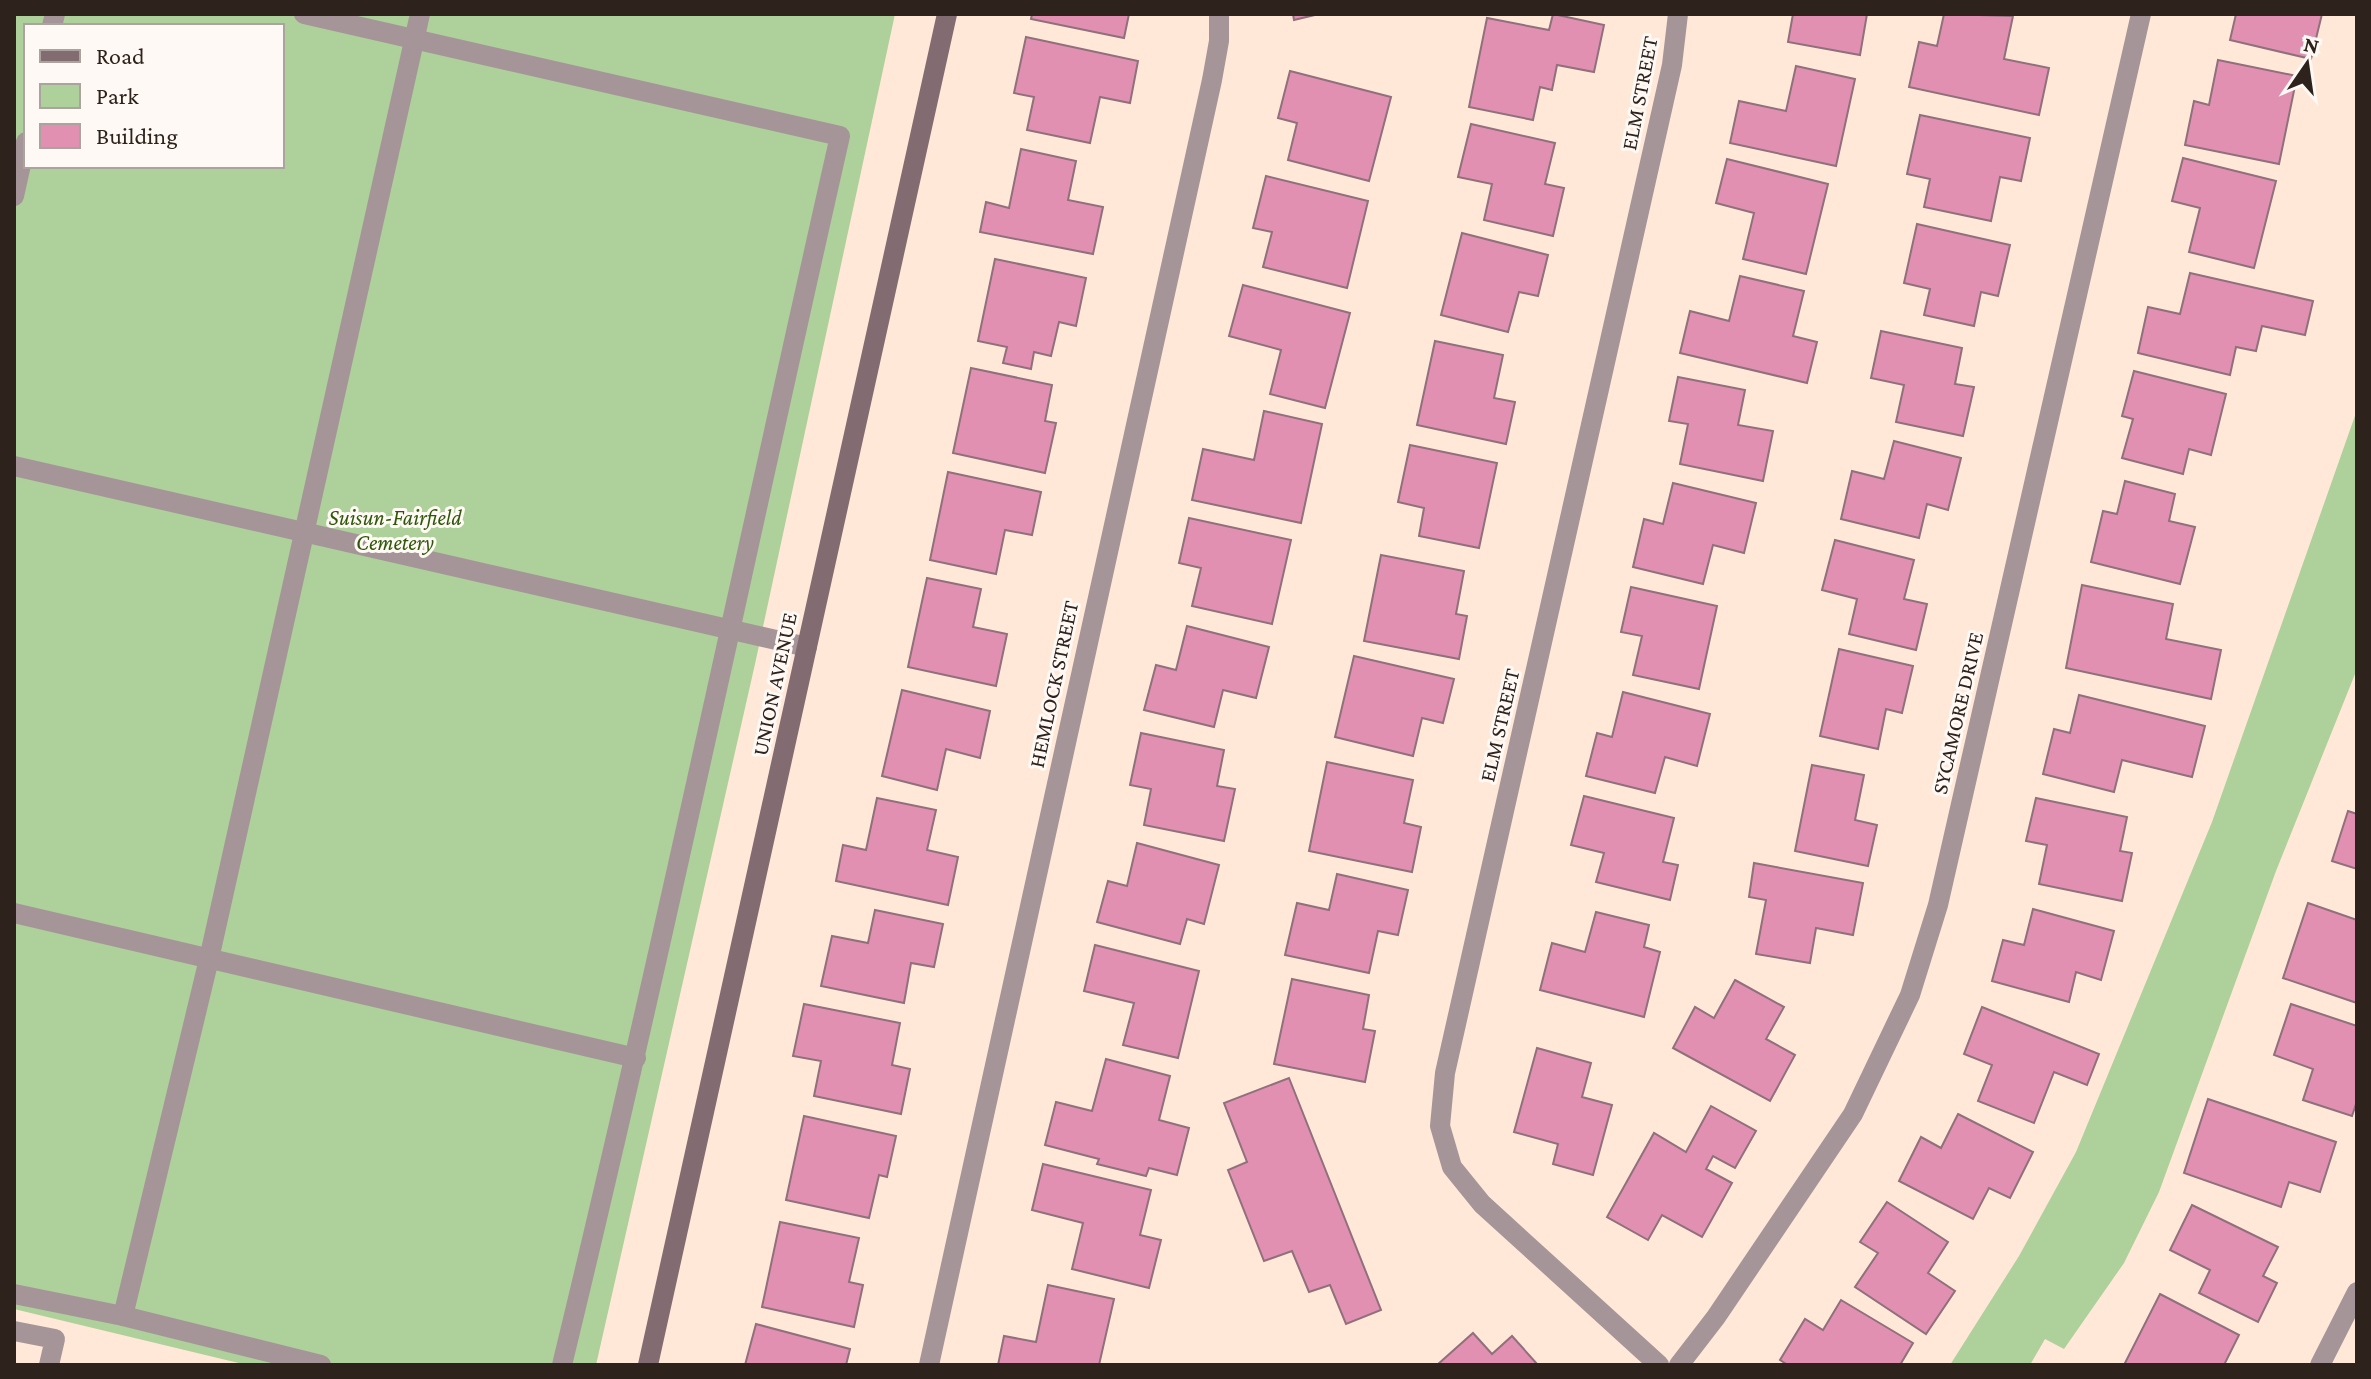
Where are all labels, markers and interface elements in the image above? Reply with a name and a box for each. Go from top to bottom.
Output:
legend [24,24,284,168]
north arrow [2267,24,2347,104]
text: N [2301,31,2322,59]
street label: ELM STREET [1616,34,1663,152]
text: Road [96,42,145,69]
text: Park [96,82,139,109]
text: Building [96,122,178,149]
park label: Suisun-Fairfield Cemetery [328,505,462,555]
street label: HEMLOCK STREET [1024,598,1083,770]
street label: UNION AVENUE [747,610,802,758]
street label: SYCAMORE DRIVE [1927,630,1988,797]
street label: ELM STREET [1474,666,1525,784]

